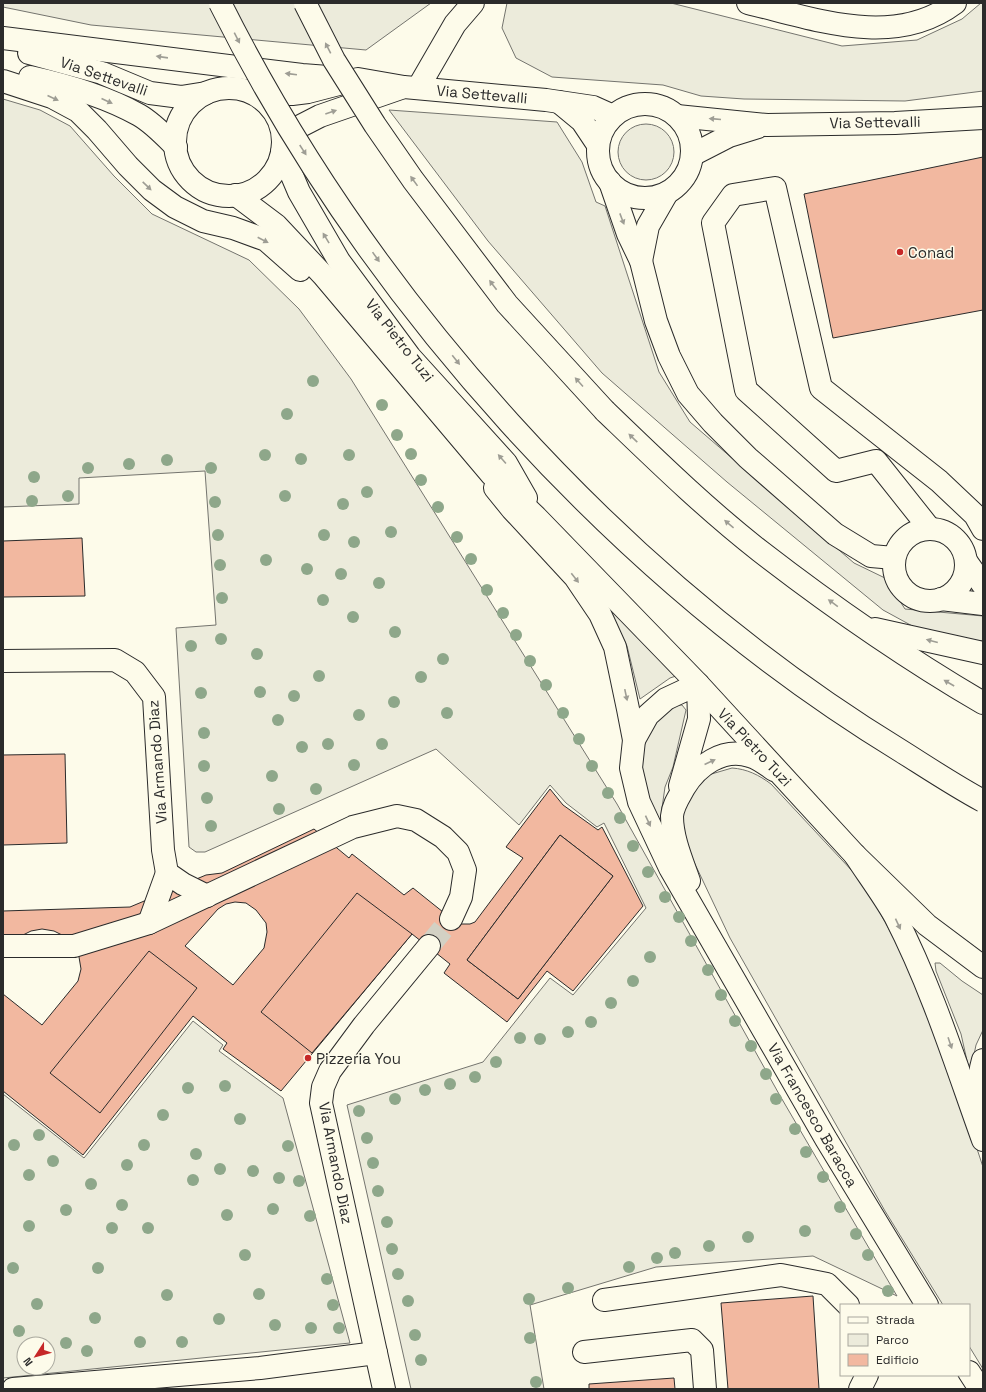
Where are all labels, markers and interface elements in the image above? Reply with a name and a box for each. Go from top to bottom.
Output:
one-way arrow [234,32,240,44]
one-way arrow [325,43,332,54]
street label: Via Settevalli [58,52,150,100]
one-way arrow [156,54,168,60]
one-way arrow [285,71,297,77]
street label: Via Settevalli [436,81,528,107]
one-way arrow [47,95,59,101]
one-way arrow [102,98,113,104]
one-way arrow [325,109,337,115]
street label: Via Settevalli [829,112,921,132]
one-way arrow [709,115,721,122]
one-way arrow [299,145,307,155]
one-way arrow [410,176,418,186]
one-way arrow [142,181,152,191]
one-way arrow [619,213,625,224]
one-way arrow [322,232,329,244]
one-way arrow [258,237,269,243]
place label: Conad [908,243,954,262]
marker: Conad [895,247,905,257]
one-way arrow [372,252,380,263]
one-way arrow [488,279,497,290]
street label: Via Pietro Tuzi [362,295,438,385]
one-way arrow [451,355,460,365]
one-way arrow [574,377,583,387]
one-way arrow [628,433,638,442]
one-way arrow [498,454,507,464]
one-way arrow [724,520,735,529]
one-way arrow [570,572,579,583]
one-way arrow [827,599,838,608]
one-way arrow [925,638,937,644]
one-way arrow [943,680,955,687]
one-way arrow [623,689,629,702]
street label: Via Armando Diaz [143,700,171,824]
street label: Via Pietro Tuzi [714,704,796,790]
one-way arrow [704,759,715,765]
one-way arrow [645,816,651,827]
one-way arrow [895,918,901,929]
one-way arrow [947,1037,953,1049]
street label: Via Francesco Baracca [764,1039,862,1191]
place label: Pizzeria You [316,1049,401,1068]
marker: Pizzeria You [303,1053,313,1063]
street label: Via Armando Diaz [315,1100,357,1226]
legend [840,1304,970,1376]
text: Strada [876,1312,915,1328]
text: Parco [876,1332,909,1348]
north arrow [16,1336,56,1376]
text: Edificio [876,1352,919,1368]
text: N [20,1355,36,1369]

